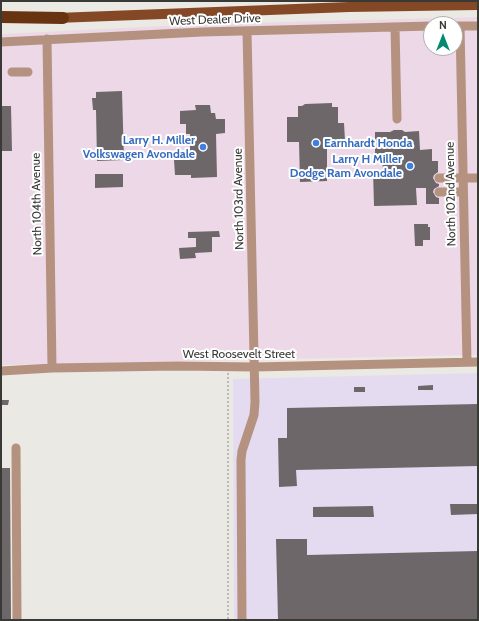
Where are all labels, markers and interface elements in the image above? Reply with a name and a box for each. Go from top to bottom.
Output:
street label: West Dealer Drive [169,11,261,29]
north arrow [423,16,463,56]
text: N [439,18,447,32]
place label: Larry H. Miller Volkswagen Avondale [83,133,195,161]
place label: Earnhardt Honda [324,136,412,150]
marker: Earnhardt Honda [311,138,321,148]
marker: Larry H. Miller Volkswagen Avondale [198,142,208,152]
street label: North 102nd Avenue [443,142,459,246]
street label: North 103rd Avenue [231,148,247,250]
place label: Larry H Miller Dodge Ram Avondale [290,152,402,180]
street label: North 104th Avenue [29,153,45,255]
marker: Larry H Miller Dodge Ram Avondale [405,161,415,171]
street label: West Roosevelt Street [183,347,295,361]

